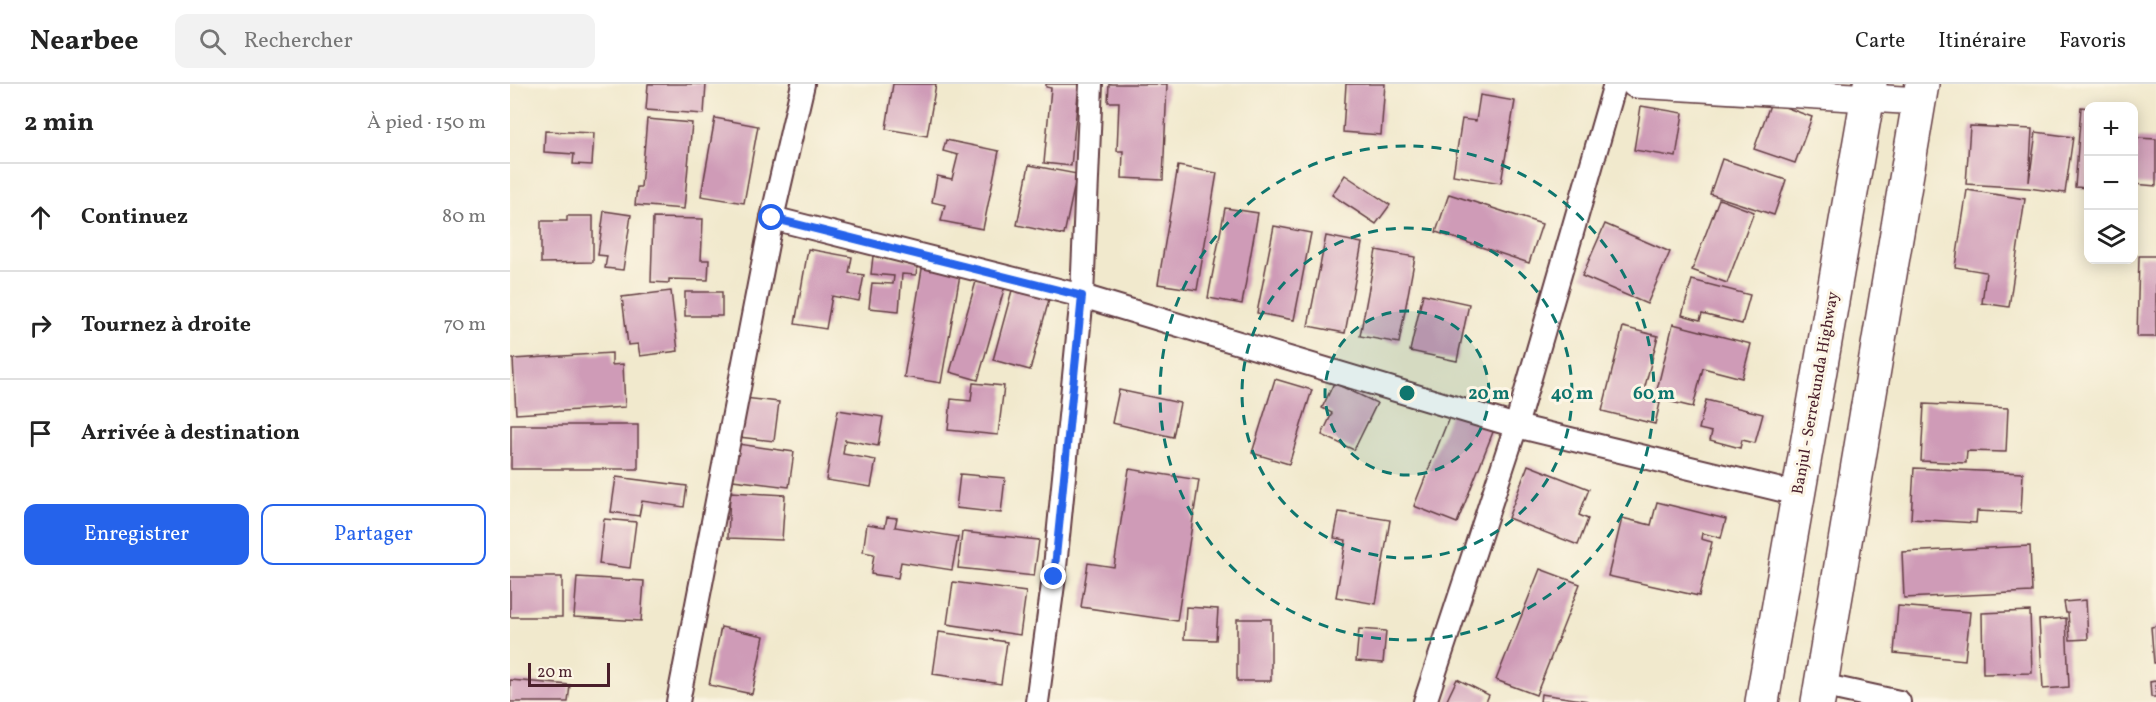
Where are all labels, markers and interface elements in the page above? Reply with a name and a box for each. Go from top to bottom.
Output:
search box [175,14,595,68]
text: Nearbee [30,22,139,61]
icon: search [196,25,229,58]
text: Rechercher [244,26,353,57]
text: Carte [1855,27,1905,56]
text: Itinéraire [1938,27,2026,56]
text: Favoris [2059,27,2126,56]
map controls [2084,102,2138,264]
button: + [2084,102,2138,156]
text: 2 min [24,105,94,141]
text: À pied · 150 m [367,109,486,137]
button: − [2084,156,2138,210]
icon: ahead [24,201,57,234]
text: Continuez [81,202,188,233]
text: 80 m [442,203,486,231]
route start [758,204,784,230]
button: layers [2084,210,2138,264]
street label: Banjul - Serrekunda Highway [1787,289,1845,496]
icon: right [24,309,57,342]
text: Tournez à droite [81,310,251,341]
text: 70 m [443,311,486,339]
text: 20 m [1468,382,1510,407]
text: 40 m [1551,382,1593,407]
text: 60 m [1633,382,1675,407]
centre of rings [1397,383,1417,403]
icon: arrive [24,417,57,450]
text: Arrivée à destination [81,418,300,449]
button: Enregistrer [24,504,249,565]
button: Partager [261,504,486,565]
route end [1040,563,1066,589]
scale bar [528,660,610,688]
text: 20 m [537,662,572,684]

